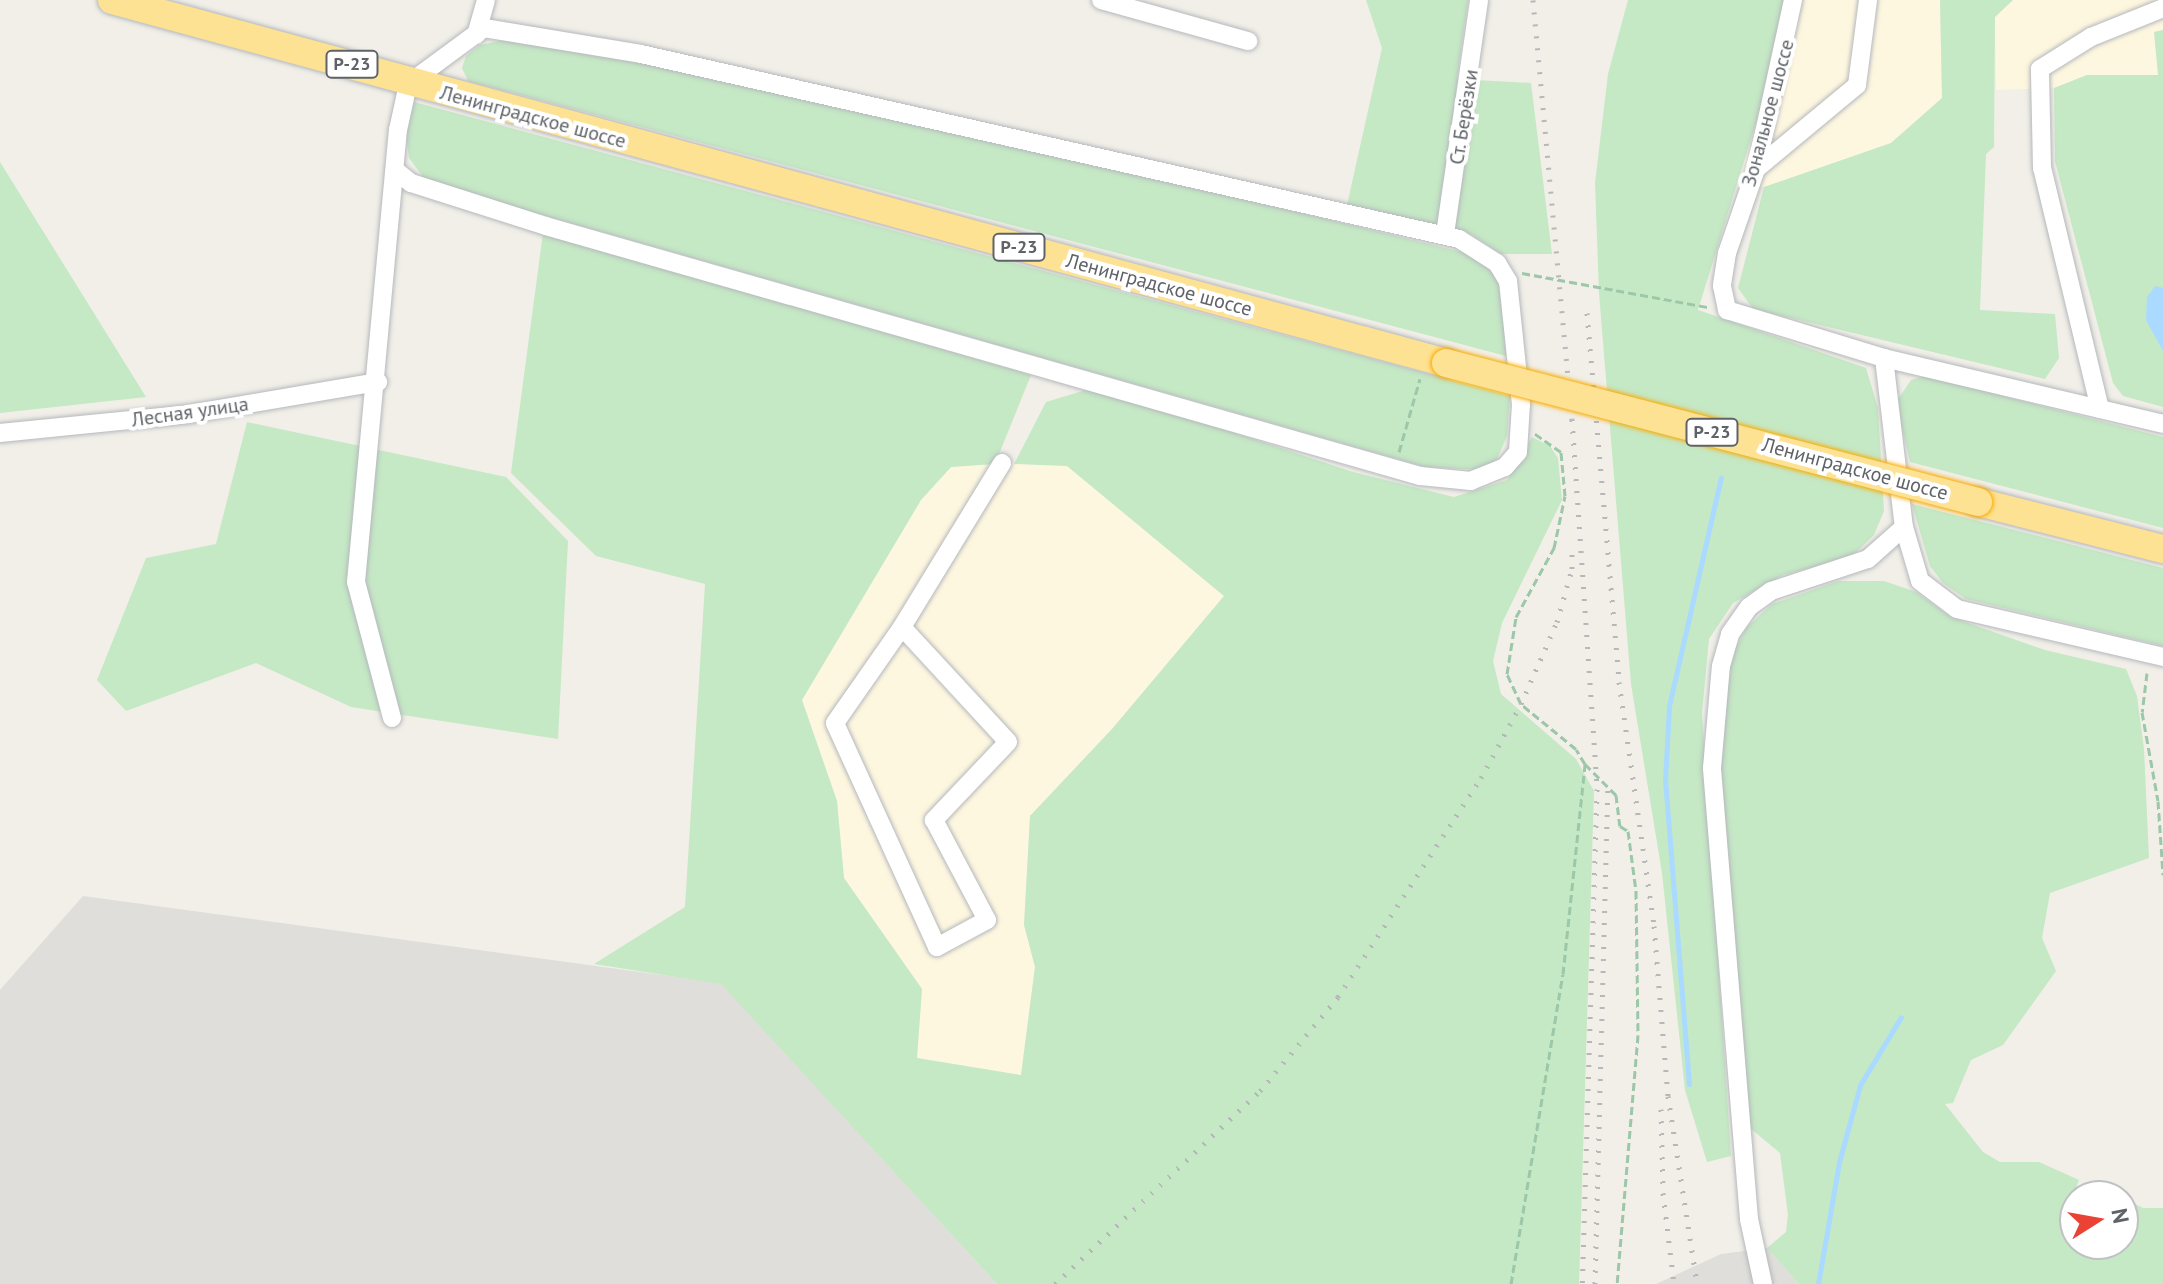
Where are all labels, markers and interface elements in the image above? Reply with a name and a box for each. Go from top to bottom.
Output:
street label: Зональное шоссе [1737,37,1799,189]
road number: Р-23 [324,50,380,78]
street label: Ст. Берёзки [1445,67,1483,167]
street label: Ленинградское шоссе [437,81,629,153]
road number: Р-23 [991,233,1047,261]
street label: Ленинградское шоссе [1063,249,1255,321]
street label: Лесная улица [130,392,250,432]
road number: Р-23 [1684,418,1740,446]
street label: Ленинградское шоссе [1759,433,1951,505]
north arrow [2059,1180,2139,1260]
text: N [2105,1206,2136,1226]

